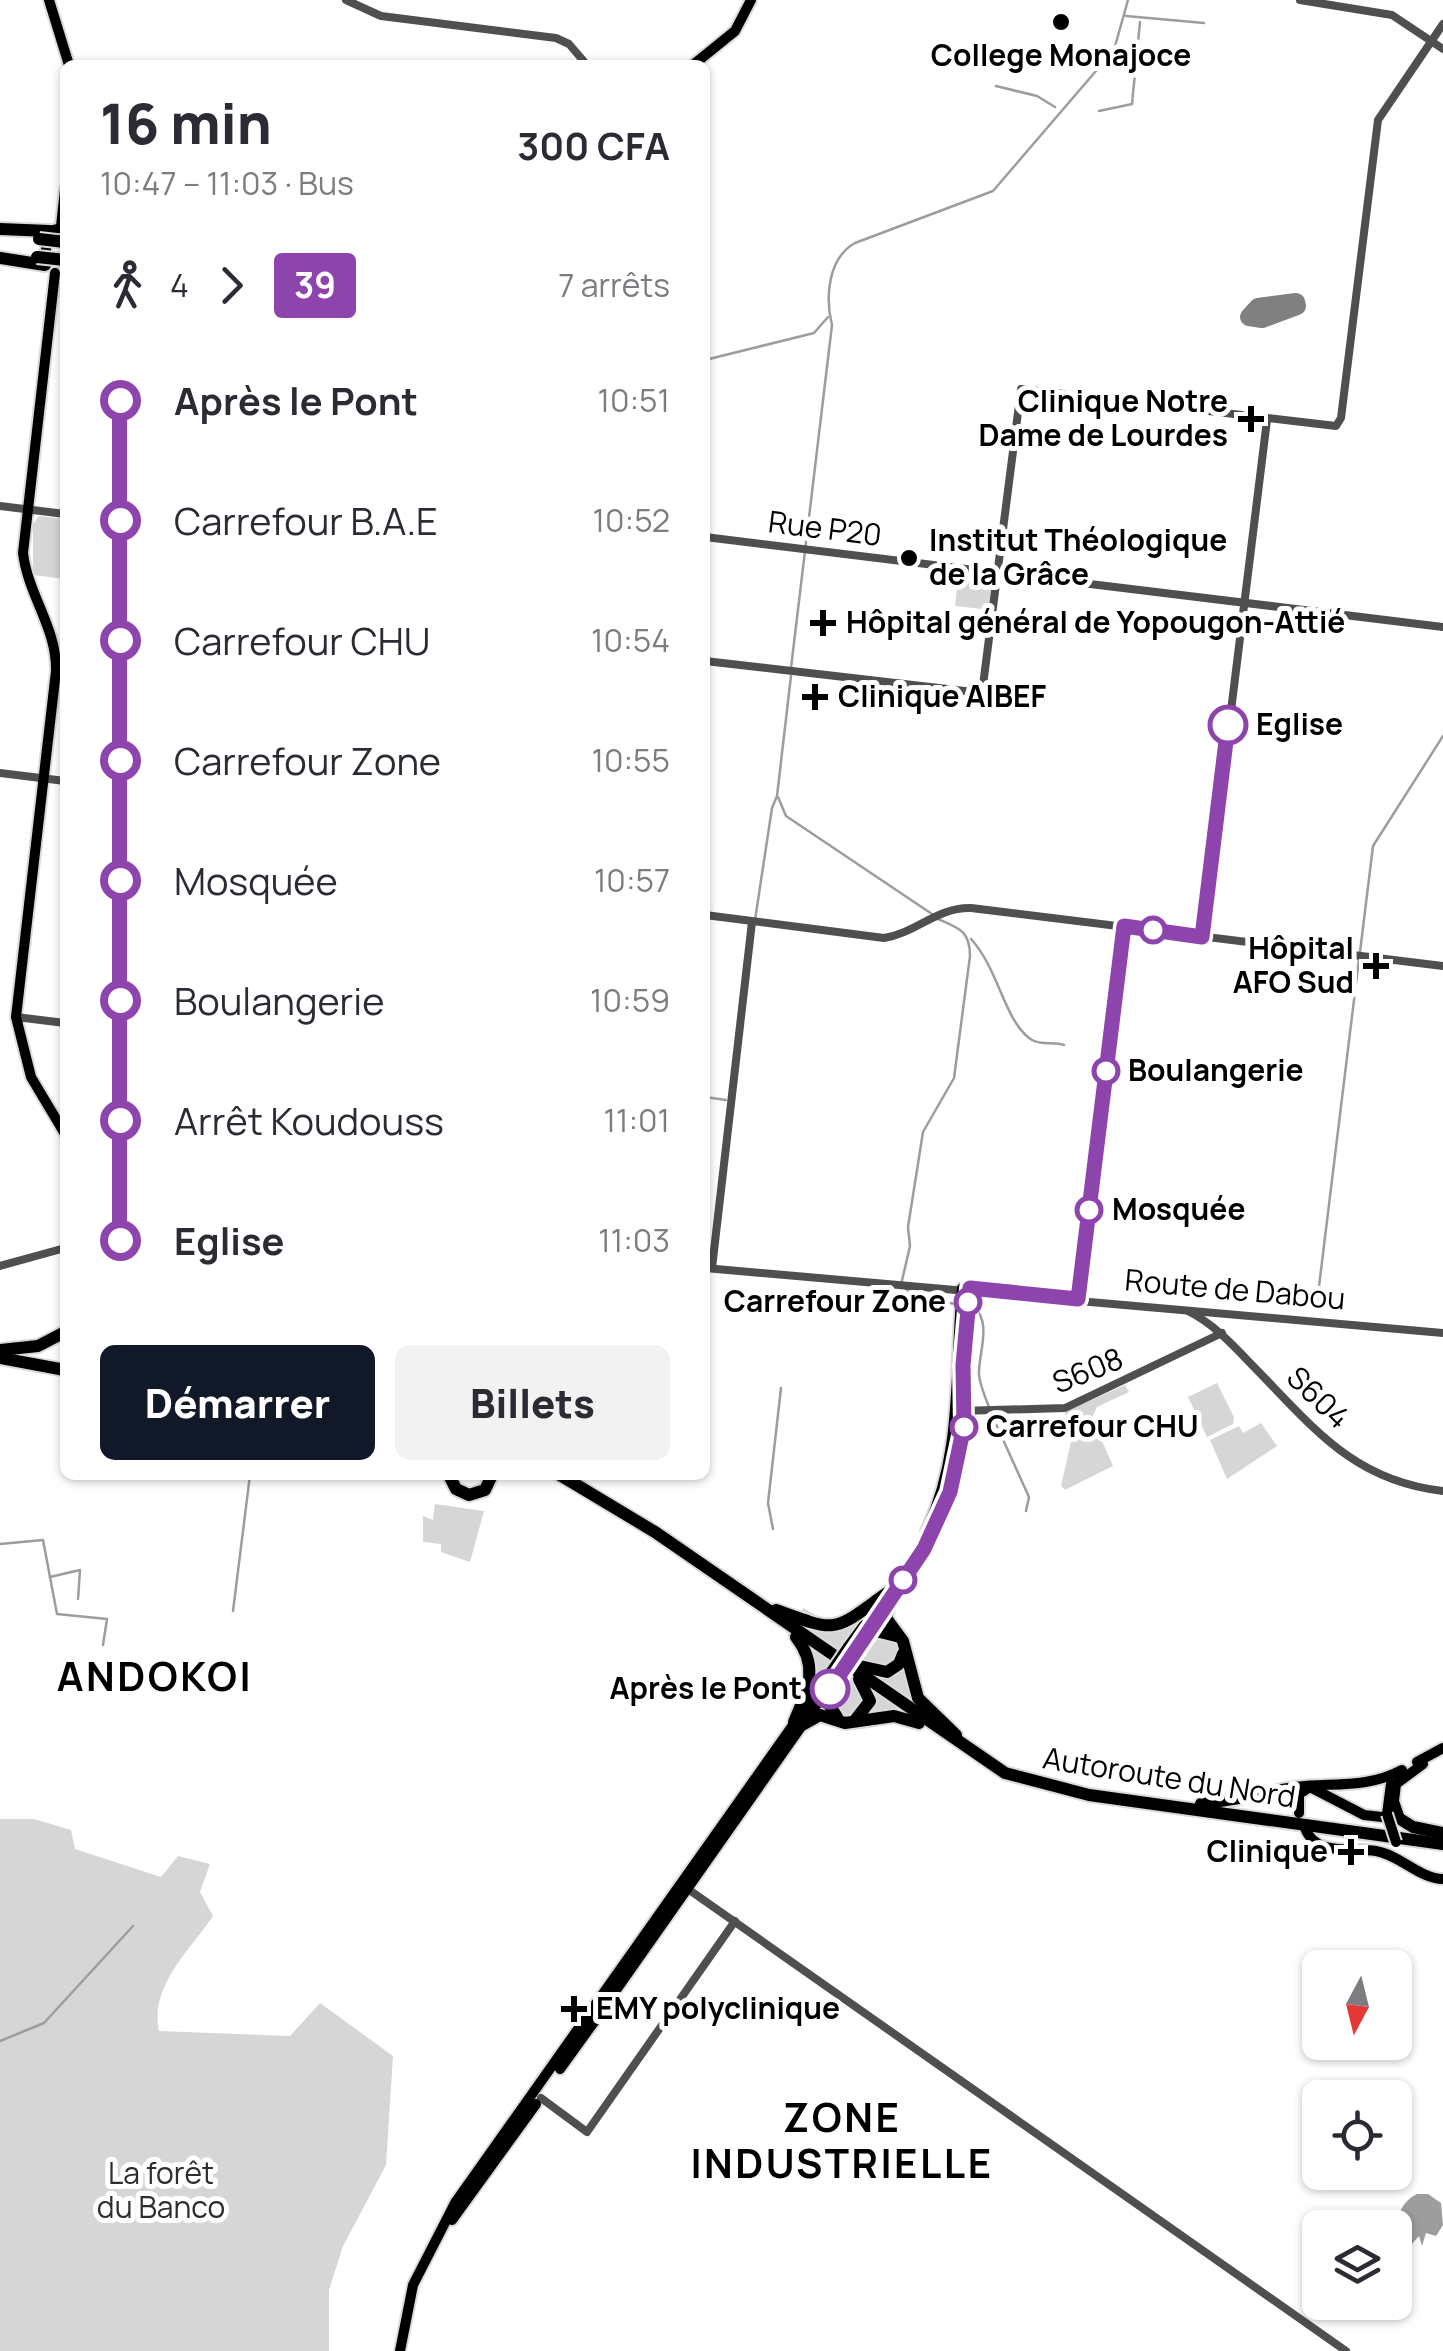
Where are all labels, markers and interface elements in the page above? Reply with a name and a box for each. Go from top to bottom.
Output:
marker: College Monajoce [1050,11,1072,33]
place label: College Monajoce [931,34,1191,75]
text: 16 min [100,85,272,161]
text: 300 CFA [517,119,670,171]
text: 10:47 – 11:03 · Bus [100,161,354,205]
icon: walk [100,258,155,313]
icon: forward [204,258,259,313]
text: 39 [294,261,336,309]
text: 4 [170,263,189,307]
text: 7 arrêts [558,263,670,307]
text: Après le Pont [174,374,418,426]
text: 10:51 [597,378,670,422]
place label: Clinique Notre Dame de Lourdes [979,380,1228,455]
marker: Clinique Notre Dame de Lourdes [1238,406,1264,432]
text: Carrefour B.A.E [174,494,438,546]
text: 10:52 [593,498,670,542]
street label: Rue P20 [766,500,884,555]
place label: Institut Théologique de la Grâce [929,519,1227,594]
marker: Institut Théologique de la Grâce [898,547,920,569]
place label: Hôpital général de Yopougon-Attié [846,601,1345,642]
marker: Hôpital général de Yopougon-Attié [810,610,836,636]
text: Carrefour CHU [174,614,430,666]
text: 10:54 [591,618,670,662]
place label: Clinique AIBEF [838,675,1047,716]
marker: Clinique AIBEF [802,684,828,710]
place label: Eglise [1256,703,1343,744]
marker: Eglise [1209,706,1247,744]
text: Carrefour Zone [174,734,441,786]
text: 10:55 [591,738,670,782]
text: Mosquée [174,854,338,906]
text: 10:57 [594,858,670,902]
unlabelled marker [1140,917,1166,943]
place label: Hôpital AFO Sud [1233,927,1354,1002]
marker: Hôpital AFO Sud [1363,953,1389,979]
text: Boulangerie [174,974,384,1026]
text: 10:59 [590,978,670,1022]
place label: Boulangerie [1128,1049,1304,1090]
marker: Boulangerie [1093,1058,1119,1084]
text: Arrêt Koudouss [174,1094,444,1146]
text: 11:01 [603,1098,670,1142]
place label: Mosquée [1112,1188,1245,1229]
marker: Mosquée [1076,1197,1102,1223]
text: Eglise [174,1214,284,1266]
text: 11:03 [598,1218,670,1262]
street label: Route de Dabou [1123,1258,1347,1319]
place label: Carrefour Zone [724,1280,946,1321]
marker: Carrefour Zone [955,1289,981,1315]
street label: S608 [1046,1337,1129,1402]
button: Démarrer [100,1345,375,1460]
button: Billets [395,1345,670,1460]
street label: S604 [1279,1357,1360,1437]
place label: Carrefour CHU [986,1405,1199,1446]
marker: Carrefour CHU [951,1414,977,1440]
unlabelled marker [890,1567,916,1593]
district label: ANDOKOI [57,1648,253,1703]
place label: Après le Pont [609,1667,802,1708]
marker: Après le Pont [811,1670,849,1708]
street label: Autoroute du Nord [1040,1736,1298,1817]
place label: Clinique [1206,1830,1328,1871]
marker: Clinique [1338,1839,1364,1865]
north arrow [1302,1950,1412,2060]
map controls [1302,1950,1412,2320]
place label: EMY polyclinique [596,1987,840,2028]
marker: EMY polyclinique [561,1996,587,2022]
button: locate [1302,2080,1412,2190]
district label: ZONE INDUSTRIELLE [690,2089,994,2190]
park label: La forêt du Banco [97,2152,225,2227]
button: layers [1302,2210,1412,2320]

